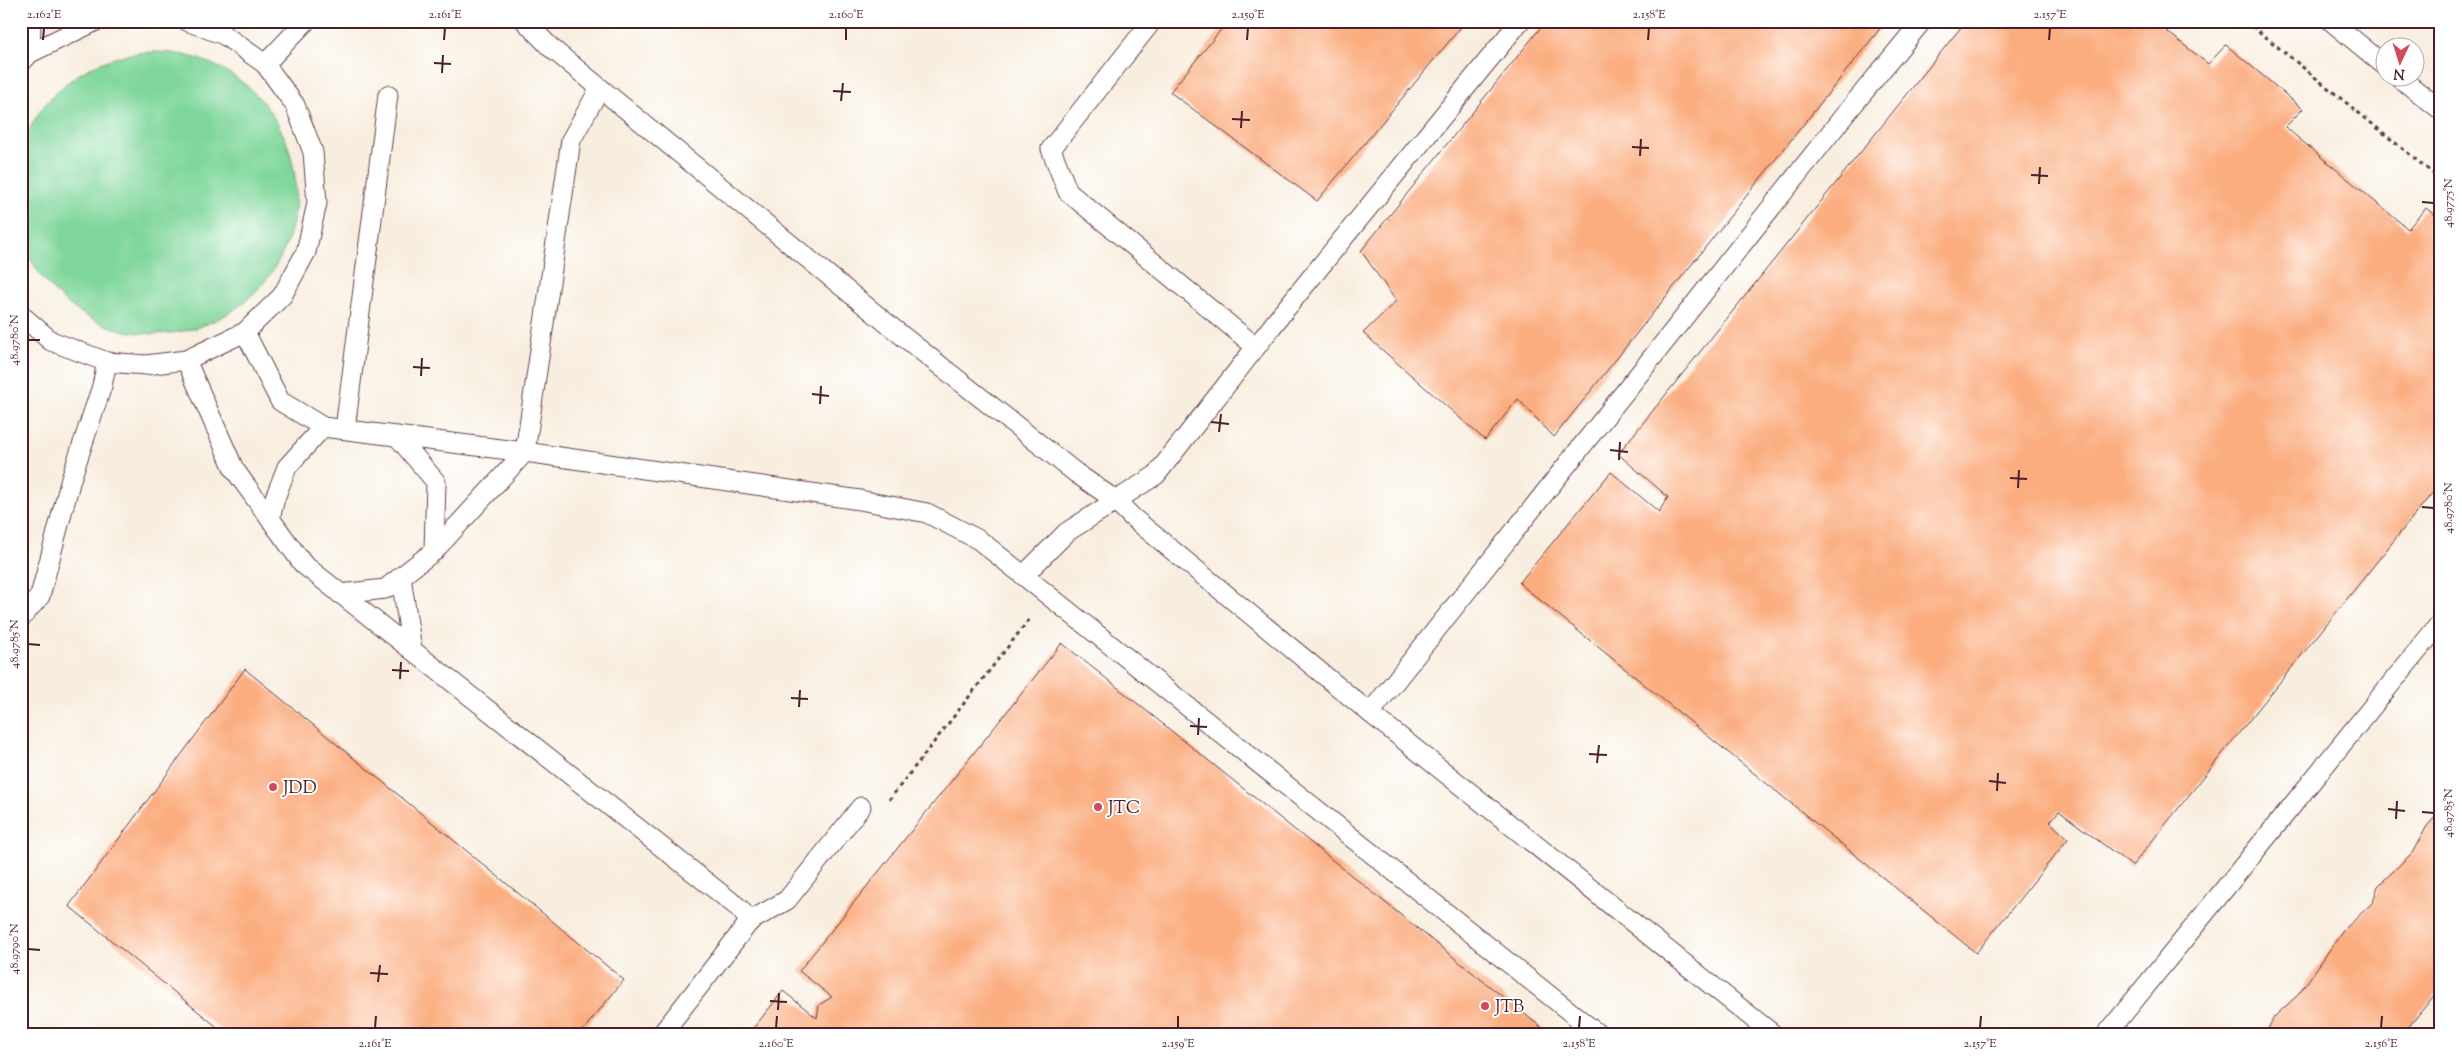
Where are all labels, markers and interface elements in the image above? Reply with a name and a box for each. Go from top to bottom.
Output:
text: 2.162°E [27,6,62,24]
text: 2.161°E [428,6,462,24]
text: 2.160°E [828,6,864,24]
text: 2.159°E [1232,6,1265,24]
text: 2.158°E [1632,6,1666,24]
text: 2.157°E [2033,6,2067,24]
north arrow [2374,38,2424,88]
text: N [2393,63,2406,83]
text: 48.9775°N [2440,178,2458,228]
text: 48.9780°N [6,314,24,366]
text: 48.9780°N [2440,482,2458,534]
text: 48.9785°N [6,619,24,669]
place label: JDD [282,776,317,802]
marker: JDD [267,781,279,793]
text: 48.9785°N [2440,788,2458,838]
place label: JTC [1107,796,1140,822]
marker: JTC [1092,801,1104,813]
text: 48.9790°N [6,923,24,974]
place label: JTB [1494,995,1524,1021]
marker: JTB [1479,1000,1491,1012]
text: 2.161°E [358,1035,392,1053]
text: 2.160°E [758,1035,794,1053]
text: 2.159°E [1162,1035,1195,1053]
text: 2.158°E [1562,1035,1596,1053]
text: 2.157°E [1963,1035,1997,1053]
text: 2.156°E [2364,1035,2398,1053]

